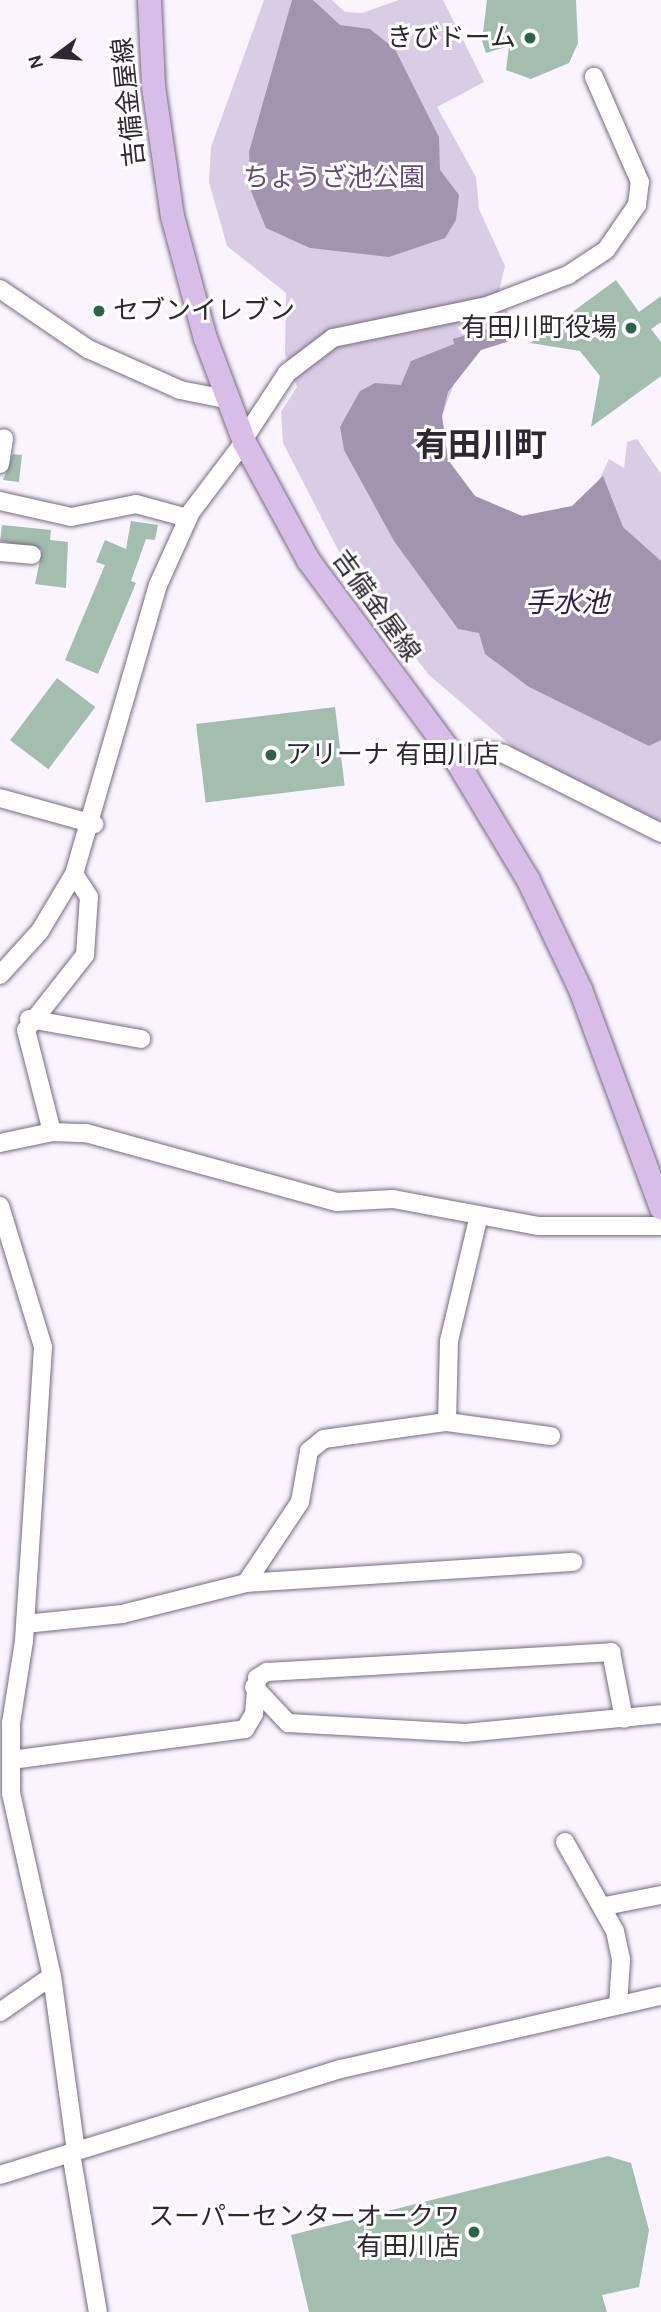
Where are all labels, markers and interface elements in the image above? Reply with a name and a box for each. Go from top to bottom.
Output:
north arrow [21,21,91,91]
place label: きびドーム [386,22,516,54]
marker: きびドーム [522,30,538,46]
street label: 吉備金屋線 [107,36,151,168]
text: N [23,52,48,71]
park label: ちょうざ池公園 [243,162,425,194]
place label: セブンイレブン [113,295,295,327]
marker: セブンイレブン [91,303,107,319]
place label: 有田川町役場 [461,312,617,344]
marker: 有田川町役場 [623,320,639,336]
district label: 有田川町 [415,426,547,466]
street label: 吉備金屋線 [325,544,427,668]
water label: 手水池 [525,586,609,620]
place label: アリーナ 有田川店 [285,739,499,771]
marker: アリーナ 有田川店 [263,747,279,763]
place label: スーパーセンターオークワ 有田川店 [148,2201,460,2262]
marker: スーパーセンターオークワ 有田川店 [466,2224,482,2240]

